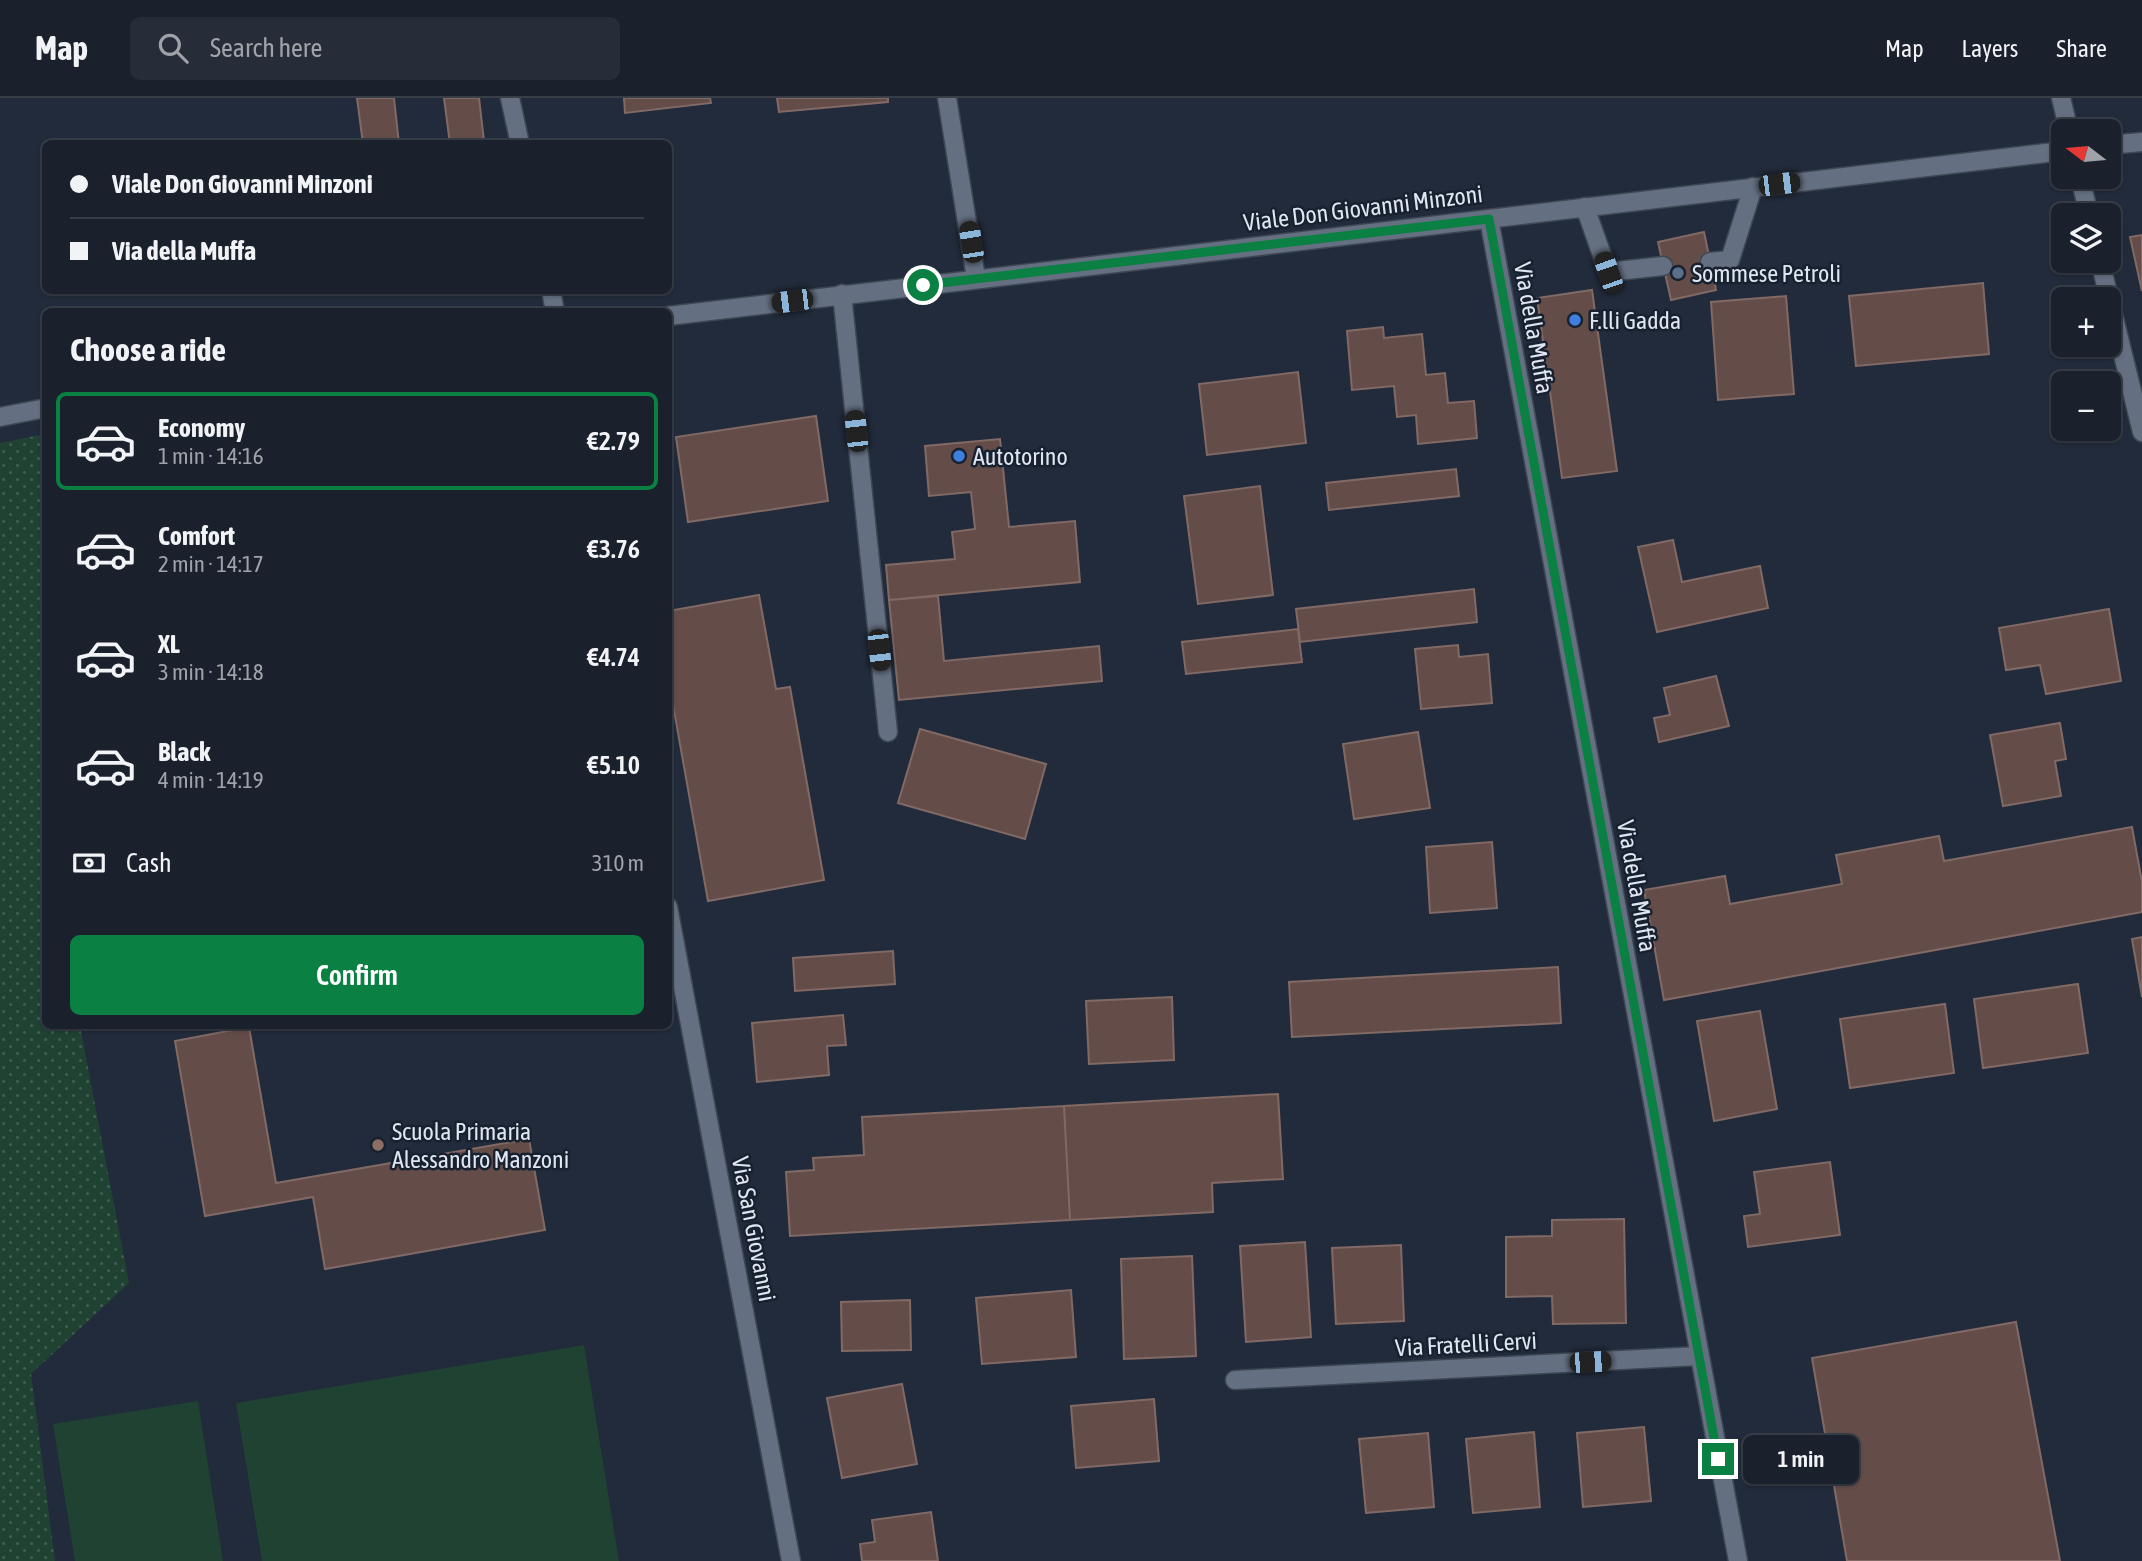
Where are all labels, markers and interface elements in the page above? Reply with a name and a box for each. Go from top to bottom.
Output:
search box [130,17,620,80]
text: Map [35,29,88,67]
icon: search [154,29,192,67]
text: Search here [210,33,322,63]
text: Map [1885,35,1924,62]
text: Layers [1962,35,2018,62]
text: Share [2056,35,2107,62]
north arrow [2051,119,2121,189]
map controls [2051,119,2121,441]
text: Viale Don Giovanni Minzoni [112,169,373,199]
car [1757,171,1802,197]
street label: Viale Don Giovanni Minzoni [1242,180,1484,236]
button: layers [2051,203,2121,273]
car [958,220,985,264]
text: Via della Muffa [112,236,256,266]
car [1592,249,1625,295]
street label: Via della Muffa [1509,260,1559,396]
place label: Sommese Petroli [1692,260,1841,287]
marker: Sommese Petroli [1670,265,1686,281]
route start [907,269,939,301]
button: + [2051,287,2121,357]
car [770,288,815,314]
place label: F.lli Gadda [1589,307,1681,334]
marker: F.lli Gadda [1567,312,1583,328]
text: Choose a ride [70,331,226,368]
button: − [2051,371,2121,441]
car [844,409,869,453]
icon: car [74,410,137,473]
text: Economy [158,413,245,443]
text: €2.79 [587,426,640,456]
text: 1 min · 14:16 [158,443,264,469]
place label: Autotorino [973,443,1068,470]
marker: Autotorino [951,448,967,464]
icon: car [74,518,137,581]
text: Comfort [158,521,235,551]
text: €3.76 [587,534,640,564]
text: 2 min · 14:17 [158,551,264,577]
icon: car [74,626,137,689]
car [867,628,892,672]
text: XL [158,629,180,659]
text: €4.74 [587,642,640,672]
text: 3 min · 14:18 [158,659,264,685]
icon: car [74,734,137,797]
text: Black [158,737,210,767]
text: €5.10 [587,750,640,780]
text: 4 min · 14:19 [158,767,264,793]
street label: Via della Muffa [1612,818,1662,954]
icon: cash [70,844,108,882]
text: Cash [126,848,172,878]
text: 310 m [592,850,644,876]
button: Confirm [70,935,644,1015]
place label: Scuola Primaria Alessandro Manzoni [392,1118,569,1173]
marker: Scuola Primaria Alessandro Manzoni [370,1137,386,1153]
street label: Via San Giovanni [727,1154,781,1304]
street label: Via Fratelli Cervi [1394,1327,1538,1361]
car [1569,1350,1612,1374]
callout: 1 min [1742,1434,1858,1484]
route end [1702,1443,1734,1475]
text: 1 min [1778,1446,1824,1472]

